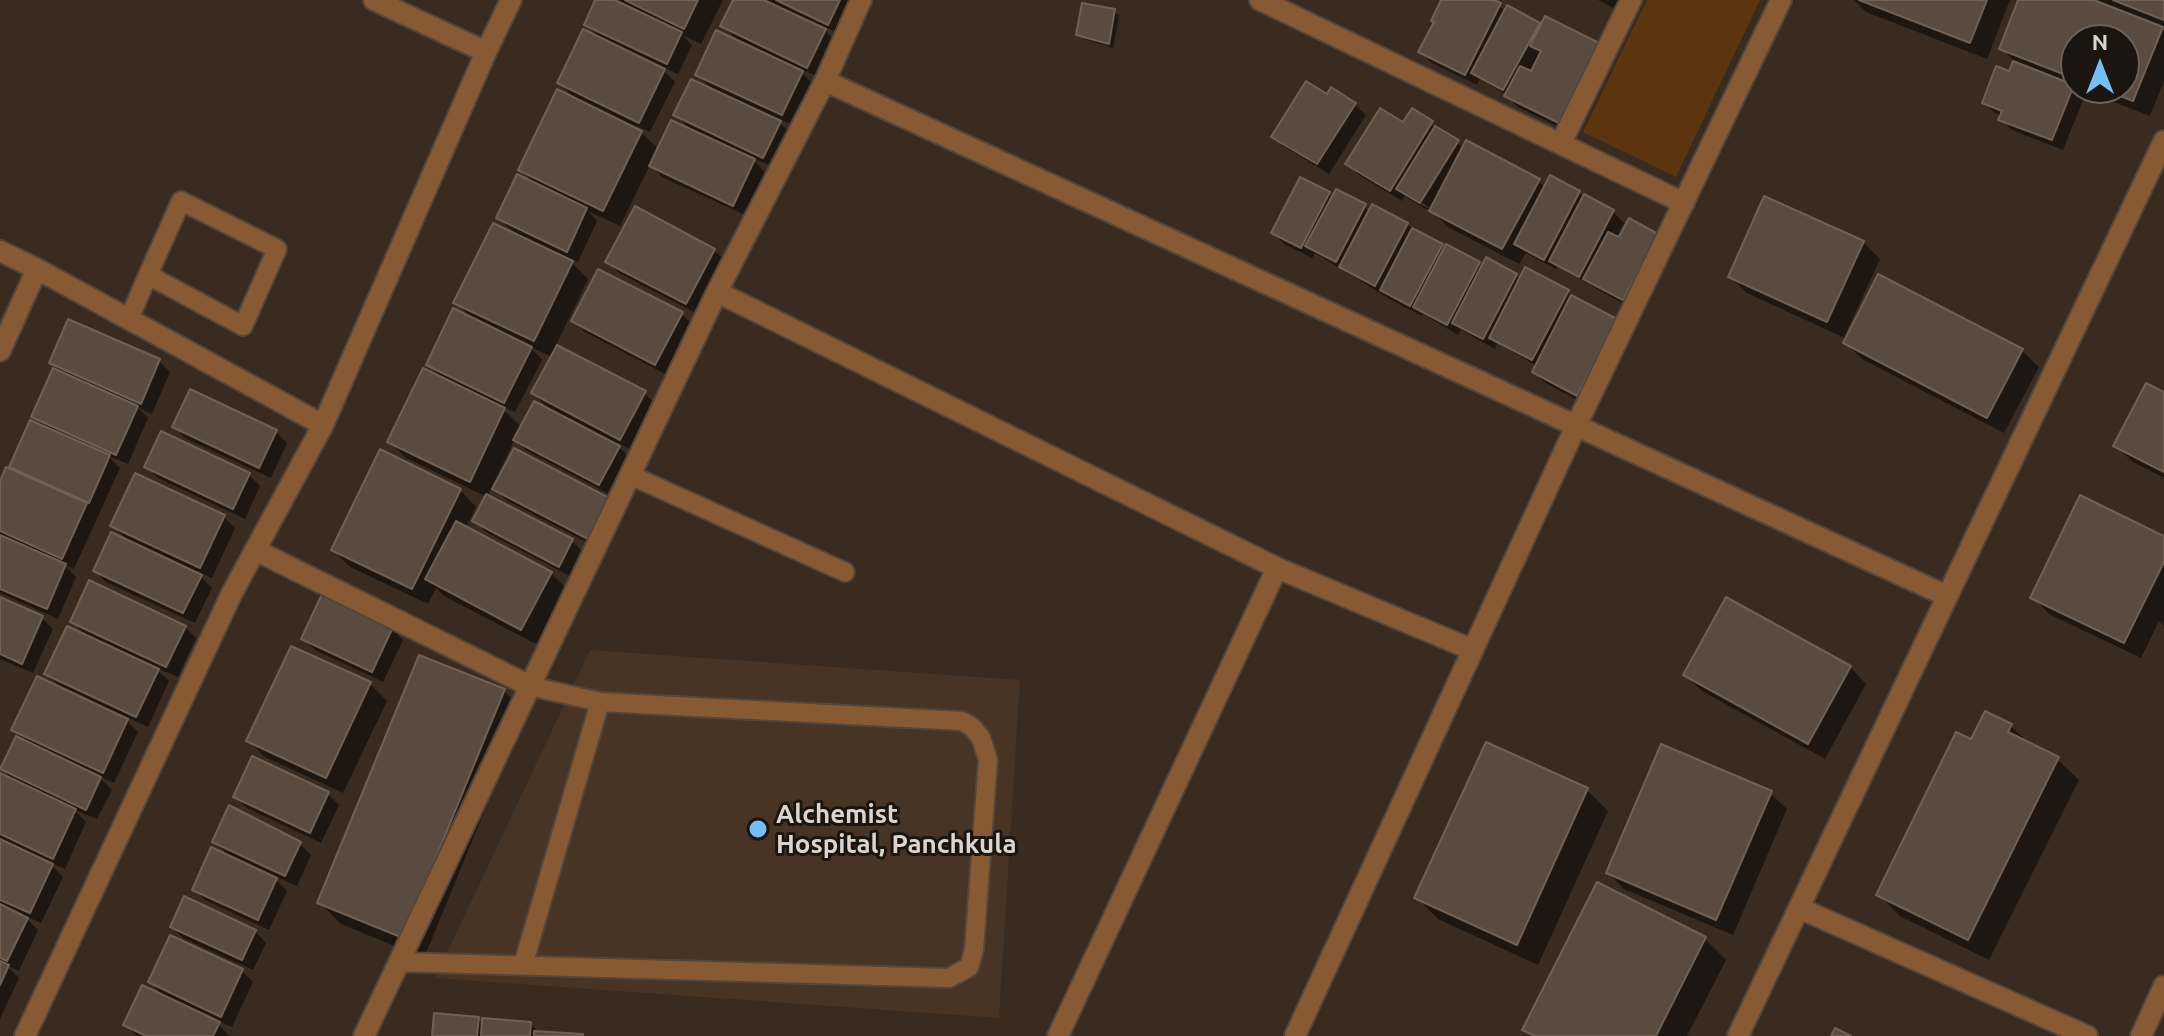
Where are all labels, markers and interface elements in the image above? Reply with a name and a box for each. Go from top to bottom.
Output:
north arrow [2060,24,2140,104]
text: N [2092,29,2108,54]
place label: Alchemist Hospital, Panchkula [776,798,1017,860]
marker: Alchemist Hospital, Panchkula [747,818,769,840]

